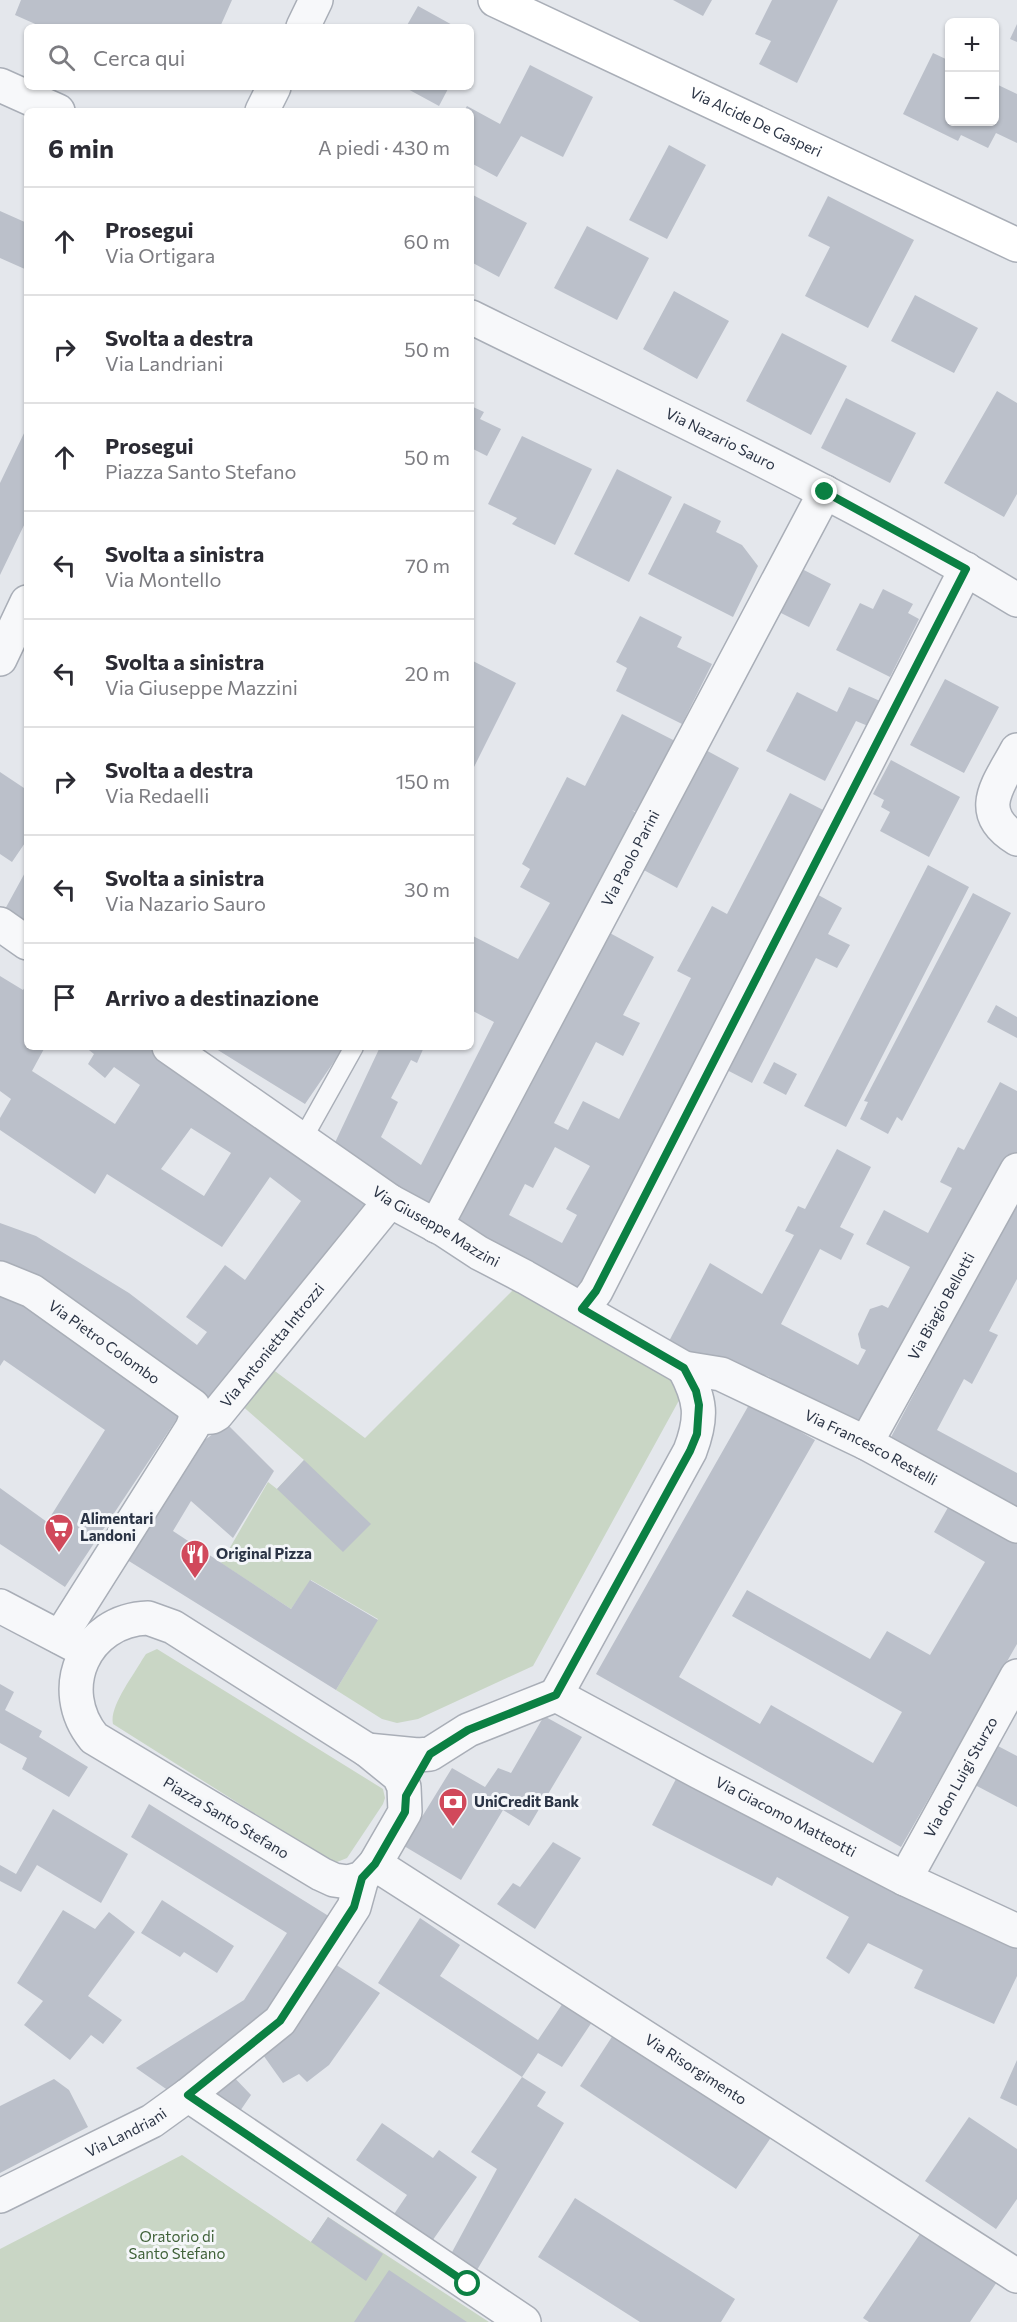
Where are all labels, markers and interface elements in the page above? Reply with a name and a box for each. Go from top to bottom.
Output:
map controls [945,18,999,126]
button: + [945,18,999,72]
search box [24,24,474,90]
icon: search [45,41,78,74]
text: Cerca qui [93,44,185,71]
button: − [945,72,999,126]
street label: Via Alcide De Gasperi [687,83,825,160]
text: 6 min [48,132,114,163]
text: A piedi · 430 m [318,135,450,159]
text: Prosegui [105,216,194,243]
icon: ahead [48,225,81,258]
text: 60 m [404,229,450,253]
text: Via Ortigara [105,243,215,267]
text: Svolta a destra [105,324,253,351]
icon: right [48,333,81,366]
text: 50 m [404,337,450,361]
text: Via Landriani [105,351,223,375]
street label: Via Nazario Sauro [663,403,779,473]
text: Prosegui [105,432,194,459]
icon: ahead [48,441,81,474]
text: 50 m [404,445,450,469]
text: Piazza Santo Stefano [105,459,296,483]
route end [811,478,837,504]
text: Svolta a sinistra [105,540,264,567]
icon: left [48,549,81,582]
text: 70 m [405,553,450,577]
text: Via Montello [105,567,221,591]
text: Svolta a sinistra [105,648,264,675]
icon: left [48,657,81,690]
text: 20 m [405,661,450,685]
text: Via Giuseppe Mazzini [105,675,298,699]
text: Svolta a destra [105,756,253,783]
icon: right [48,765,81,798]
text: 150 m [396,769,450,793]
text: Via Redaelli [105,783,209,807]
street label: Via Paolo Parini [597,807,663,909]
text: Svolta a sinistra [105,864,264,891]
icon: left [48,873,81,906]
text: 30 m [404,877,450,901]
text: Via Nazario Sauro [105,891,266,915]
icon: arrive [48,981,81,1014]
text: Arrivo a destinazione [105,984,319,1011]
street label: Via Giuseppe Mazzini [369,1181,503,1270]
street label: Via Biagio Bellotti [904,1249,978,1363]
street label: Via Antonietta Introzzi [216,1279,328,1411]
street label: Via Pietro Colombo [45,1296,164,1388]
street label: Via Francesco Restelli [802,1405,941,1488]
place label: Alimentari Landoni [80,1509,153,1544]
supermarket icon: Alimentari Landoni [43,1512,75,1554]
restaurant icon: Original Pizza [179,1538,211,1580]
place label: Original Pizza [216,1544,312,1562]
street label: Via don Luigi Sturzo [920,1713,1001,1841]
street label: Piazza Santo Stefano [160,1772,293,1862]
street label: Via Giacomo Matteotti [713,1772,860,1860]
bank icon: UniCredit Bank [437,1786,469,1828]
place label: UniCredit Bank [474,1792,580,1810]
street label: Via Risorgimento [642,2030,750,2108]
street label: Via Landriani [82,2104,170,2160]
park label: Oratorio di Santo Stefano [129,2227,225,2262]
route start [454,2270,480,2296]

